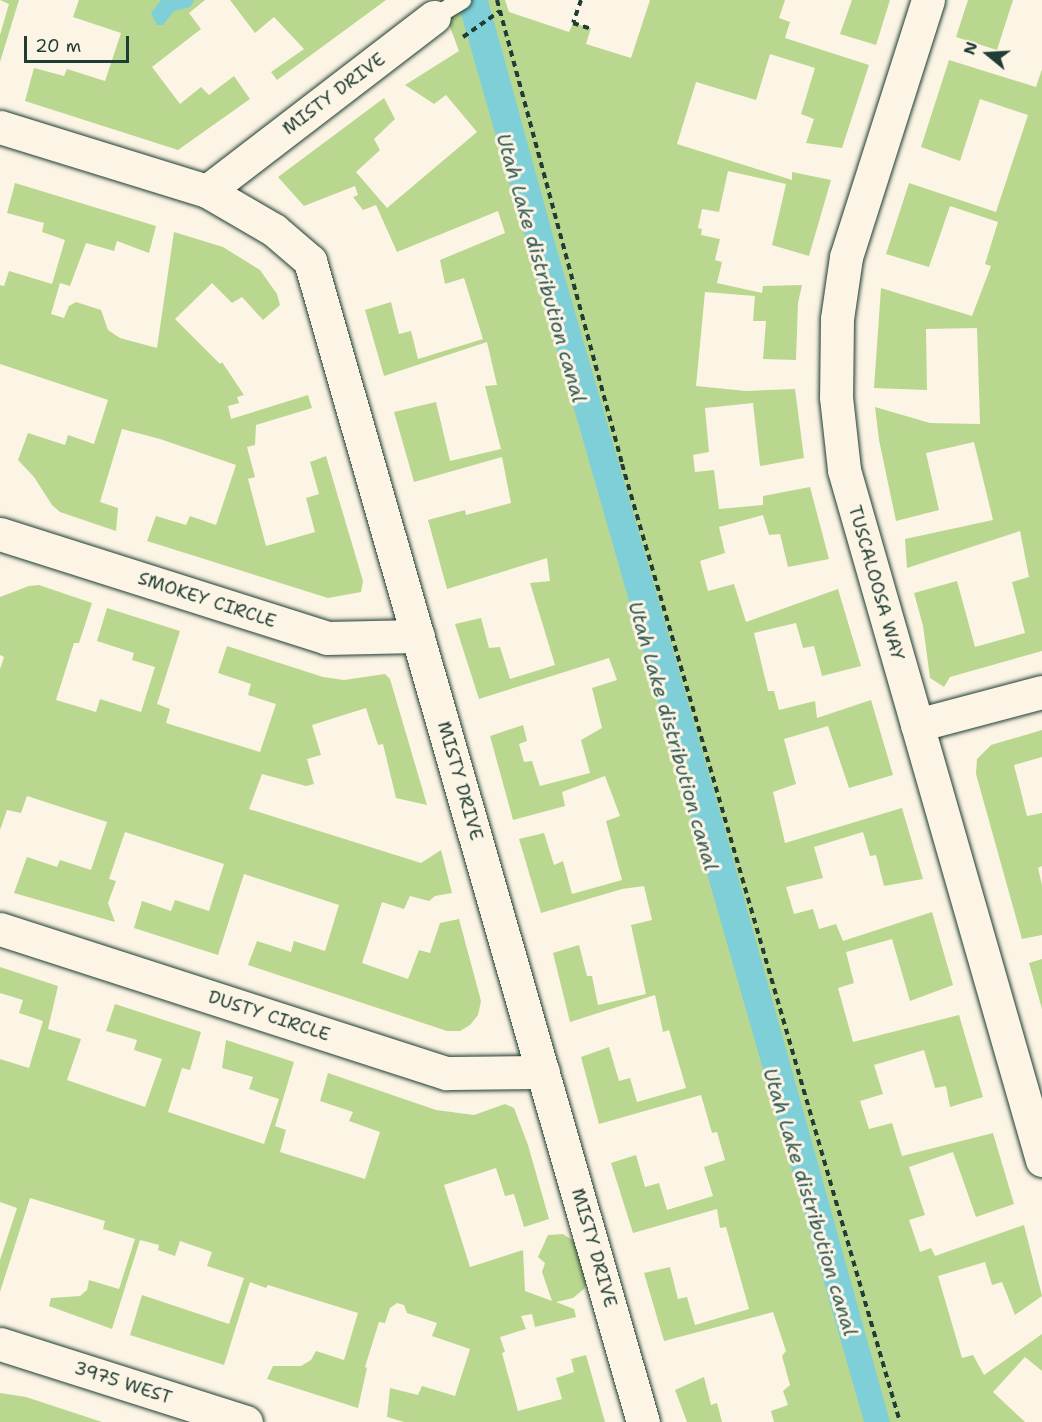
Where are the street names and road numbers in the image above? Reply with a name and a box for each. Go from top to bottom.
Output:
street label: MISTY DRIVE [278,48,390,140]
street label: TUSCALOOSA WAY [844,503,908,663]
street label: SMOKEY CIRCLE [135,568,279,632]
street label: MISTY DRIVE [433,719,487,843]
street label: DUSTY CIRCLE [205,986,333,1046]
street label: MISTY DRIVE [567,1186,621,1310]
street label: 3975 WEST [71,1357,175,1409]

